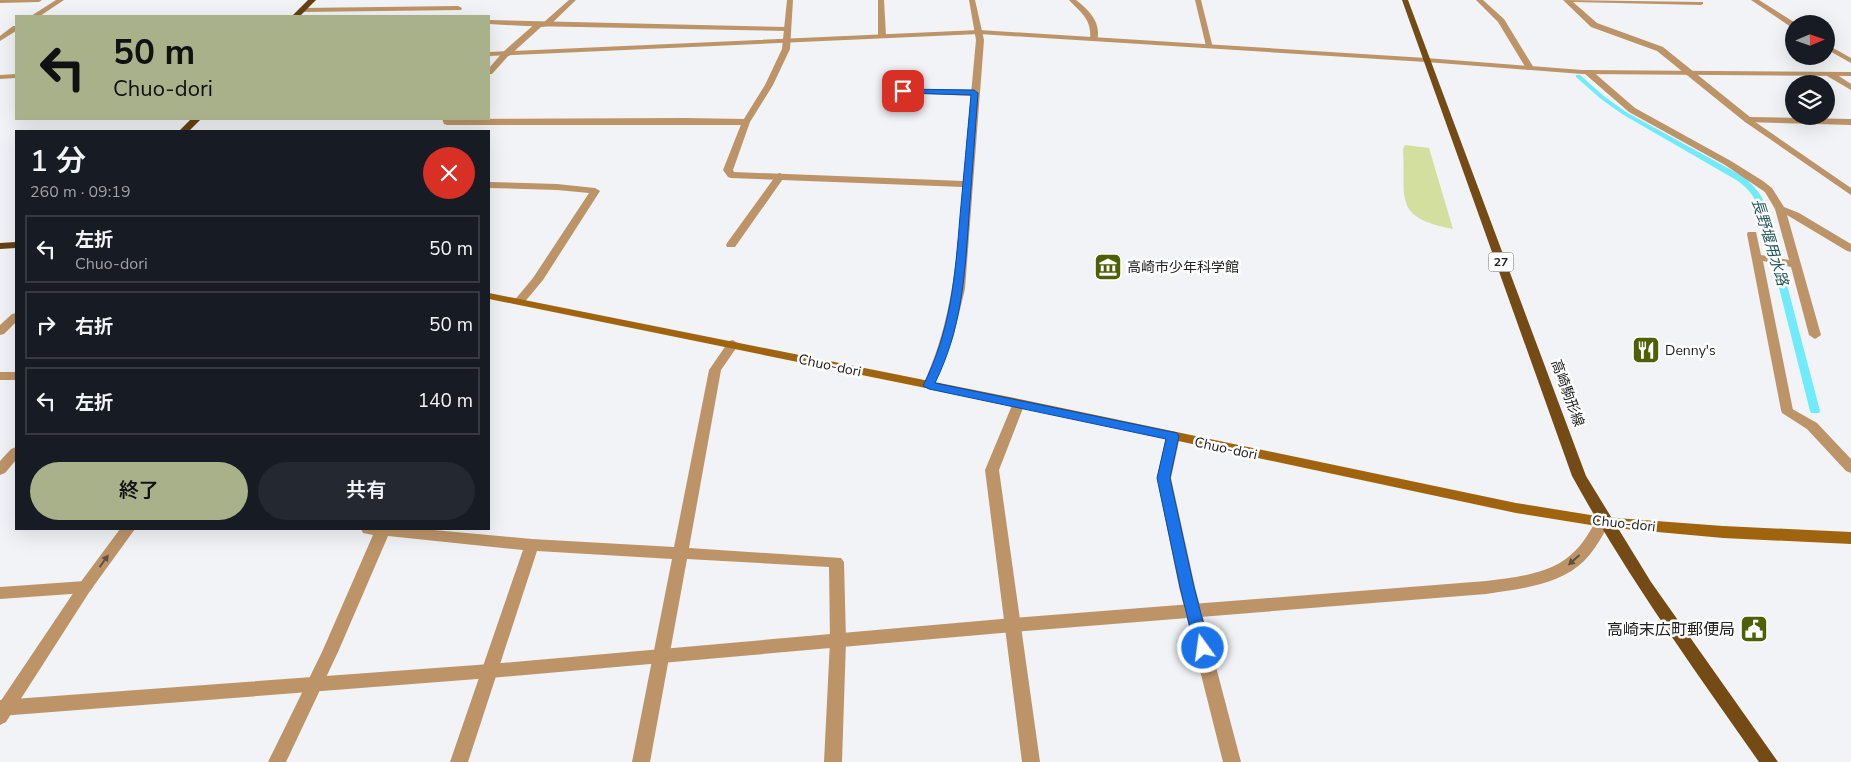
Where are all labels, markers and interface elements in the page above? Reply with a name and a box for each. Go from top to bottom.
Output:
north arrow [1785,15,1835,65]
map controls [1785,15,1835,125]
text: 50 m [113,29,195,76]
icon: left [30,35,95,100]
pin [882,70,924,112]
text: Chuo-dori [113,74,213,104]
button: layers [1785,75,1835,125]
icon: arrive [889,77,917,105]
text: 1 分 [30,141,86,182]
button: close [423,147,475,199]
text: 260 m · 09:19 [30,181,131,203]
water label: 長野堰用水路 [1747,196,1793,290]
text: 左折 [75,227,113,253]
icon: left [32,235,60,263]
text: 50 m [429,236,473,262]
museum icon: 高崎市少年科学館 [1093,252,1123,282]
road number: 27 [1488,252,1514,272]
text: Chuo-dori [75,253,148,275]
place label: 高崎市少年科学館 [1127,258,1239,277]
icon: right [32,311,60,339]
text: 50 m [429,312,473,338]
text: 右折 [75,314,113,340]
restaurant icon: Denny's [1631,335,1661,365]
place label: Denny's [1665,341,1716,360]
street label: Chuo-dori [797,350,863,381]
street label: 高崎駒形線 [1547,357,1588,429]
icon: left [32,387,60,415]
text: 140 m [418,388,473,414]
text: 左折 [75,390,113,416]
street label: Chuo-dori [1193,433,1259,464]
button: 終了 [30,462,248,520]
button: 共有 [258,462,475,520]
street label: Chuo-dori [1591,511,1657,536]
one-way arrow [99,554,109,568]
one-way arrow [1567,555,1580,566]
public building icon: 高崎末広町郵便局 [1739,614,1769,644]
place label: 高崎末広町郵便局 [1607,619,1735,641]
position arrow [1176,621,1228,673]

